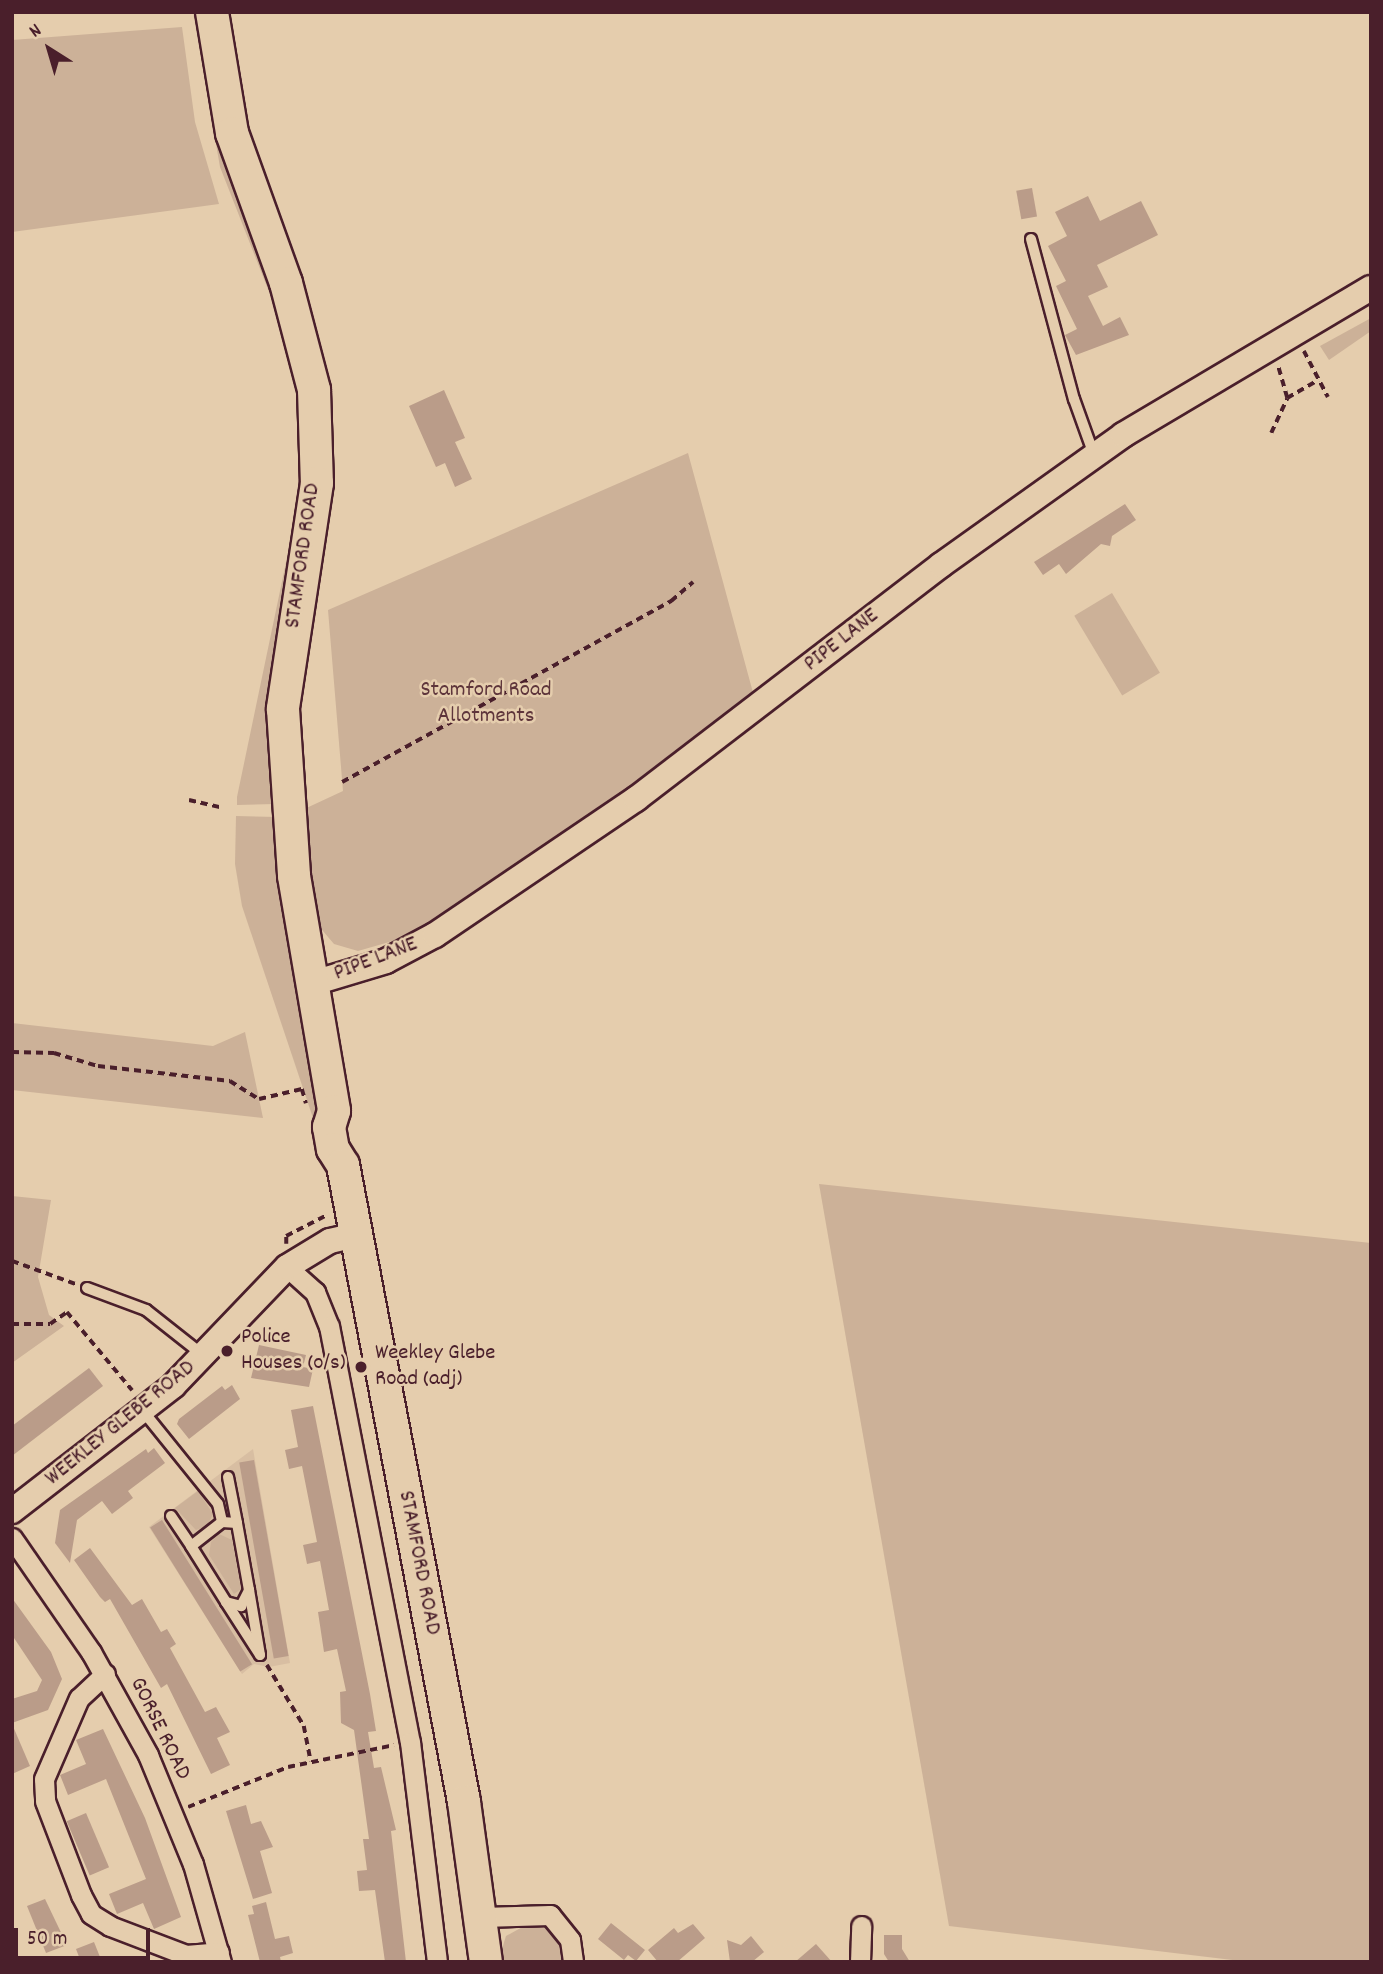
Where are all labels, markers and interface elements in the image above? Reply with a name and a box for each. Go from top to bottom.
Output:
north arrow [14,14,84,84]
text: N [24,18,48,45]
street label: STAMFORD ROAD [280,482,328,630]
street label: PIPE LANE [799,603,885,679]
park label: Stamford Road Allotments [420,677,552,731]
street label: PIPE LANE [330,931,422,989]
place label: Police Houses (o/s) [241,1324,346,1378]
place label: Weekley Glebe Road (adj) [375,1340,495,1394]
marker: Police Houses (o/s) [219,1343,235,1359]
street label: WEEKLEY GLEBE ROAD [40,1355,202,1493]
marker: Weekley Glebe Road (adj) [353,1359,369,1375]
street label: STAMFORD ROAD [391,1489,445,1637]
street label: GORSE ROAD [122,1673,196,1785]
scale bar [18,1914,154,1958]
text: 50 m [27,1925,67,1955]

